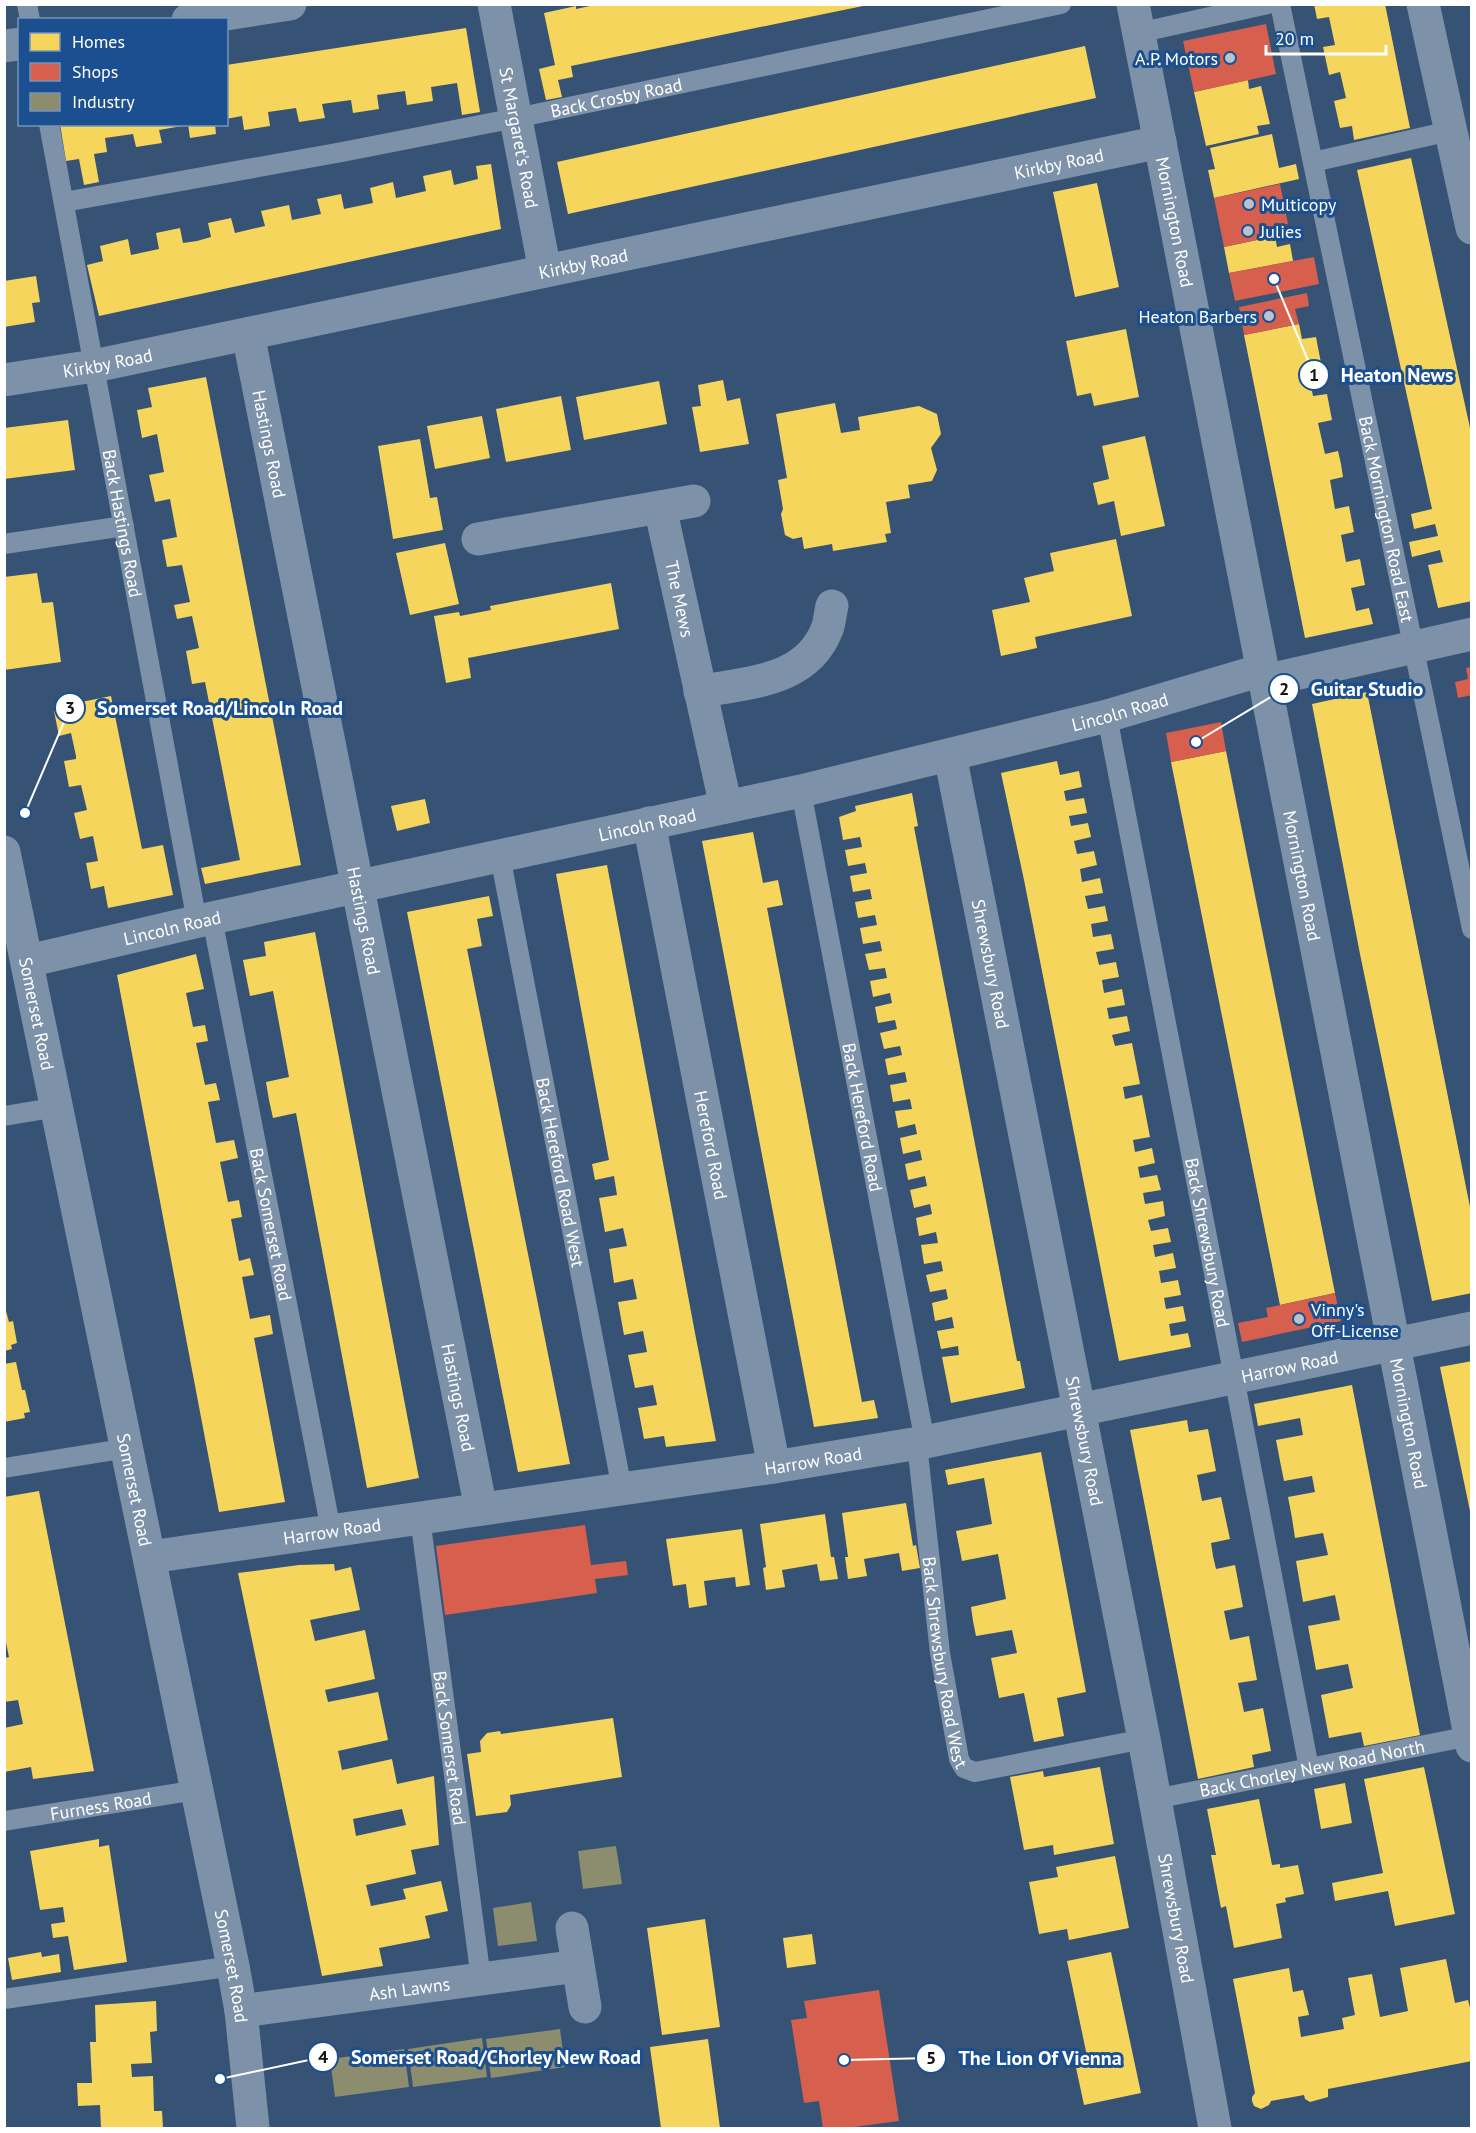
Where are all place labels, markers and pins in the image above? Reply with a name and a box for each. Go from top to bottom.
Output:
place label: A.P. Motors [1135,47,1218,70]
marker: A.P. Motors [1223,51,1237,65]
place label: Multicopy [1261,193,1337,216]
marker: Multicopy [1242,197,1256,211]
place label: Julies [1259,220,1302,243]
marker: Julies [1241,224,1255,238]
place label: Heaton Barbers [1139,305,1257,328]
marker: Heaton Barbers [1262,309,1276,323]
callout: Heaton News [1299,356,1465,394]
callout: Guitar Studio [1269,670,1436,708]
callout: Somerset Road/Lincoln Road [55,689,355,727]
place label: Vinny's Off-License [1310,1298,1399,1342]
marker: Vinny's Off-License [1292,1312,1306,1326]
callout: Somerset Road/Chorley New Road [308,2038,653,2076]
callout: The Lion Of Vienna [916,2039,1134,2077]

